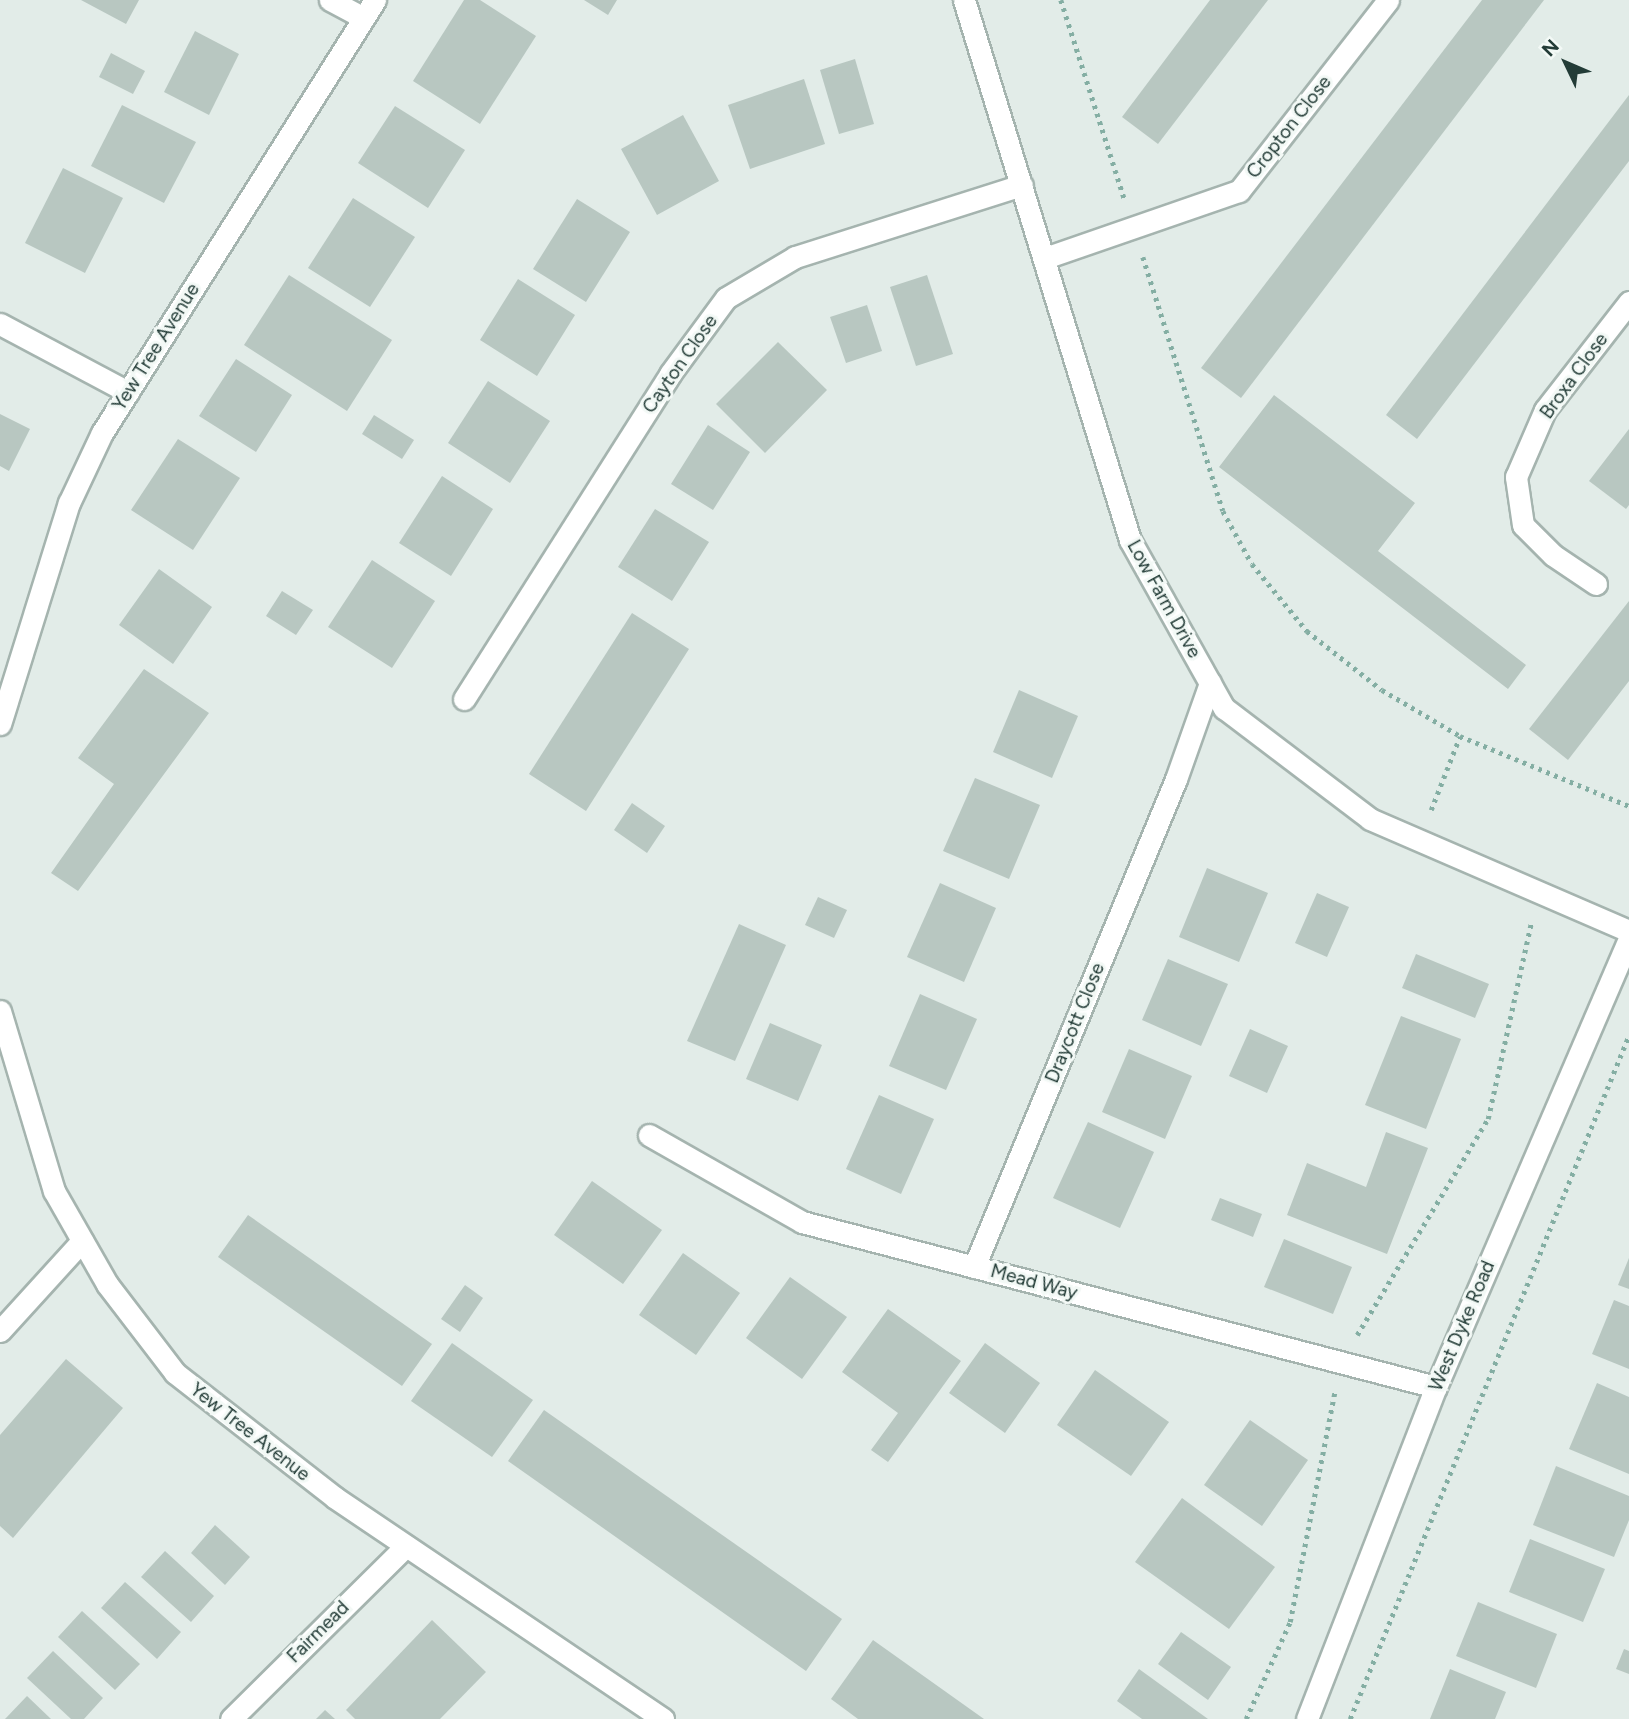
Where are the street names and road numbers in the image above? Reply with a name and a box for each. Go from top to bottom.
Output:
street label: Cropton Close [1242,71,1336,183]
street label: Yew Tree Avenue [108,279,204,415]
street label: Cayton Close [638,310,722,418]
street label: Broxa Close [1535,329,1613,423]
street label: Low Farm Drive [1122,536,1206,662]
street label: Draycott Close [1041,960,1109,1086]
street label: West Dyke Road [1424,1257,1500,1395]
street label: Mead Way [988,1259,1080,1305]
street label: Yew Tree Avenue [186,1378,314,1486]
street label: Fairmead [282,1596,354,1668]

